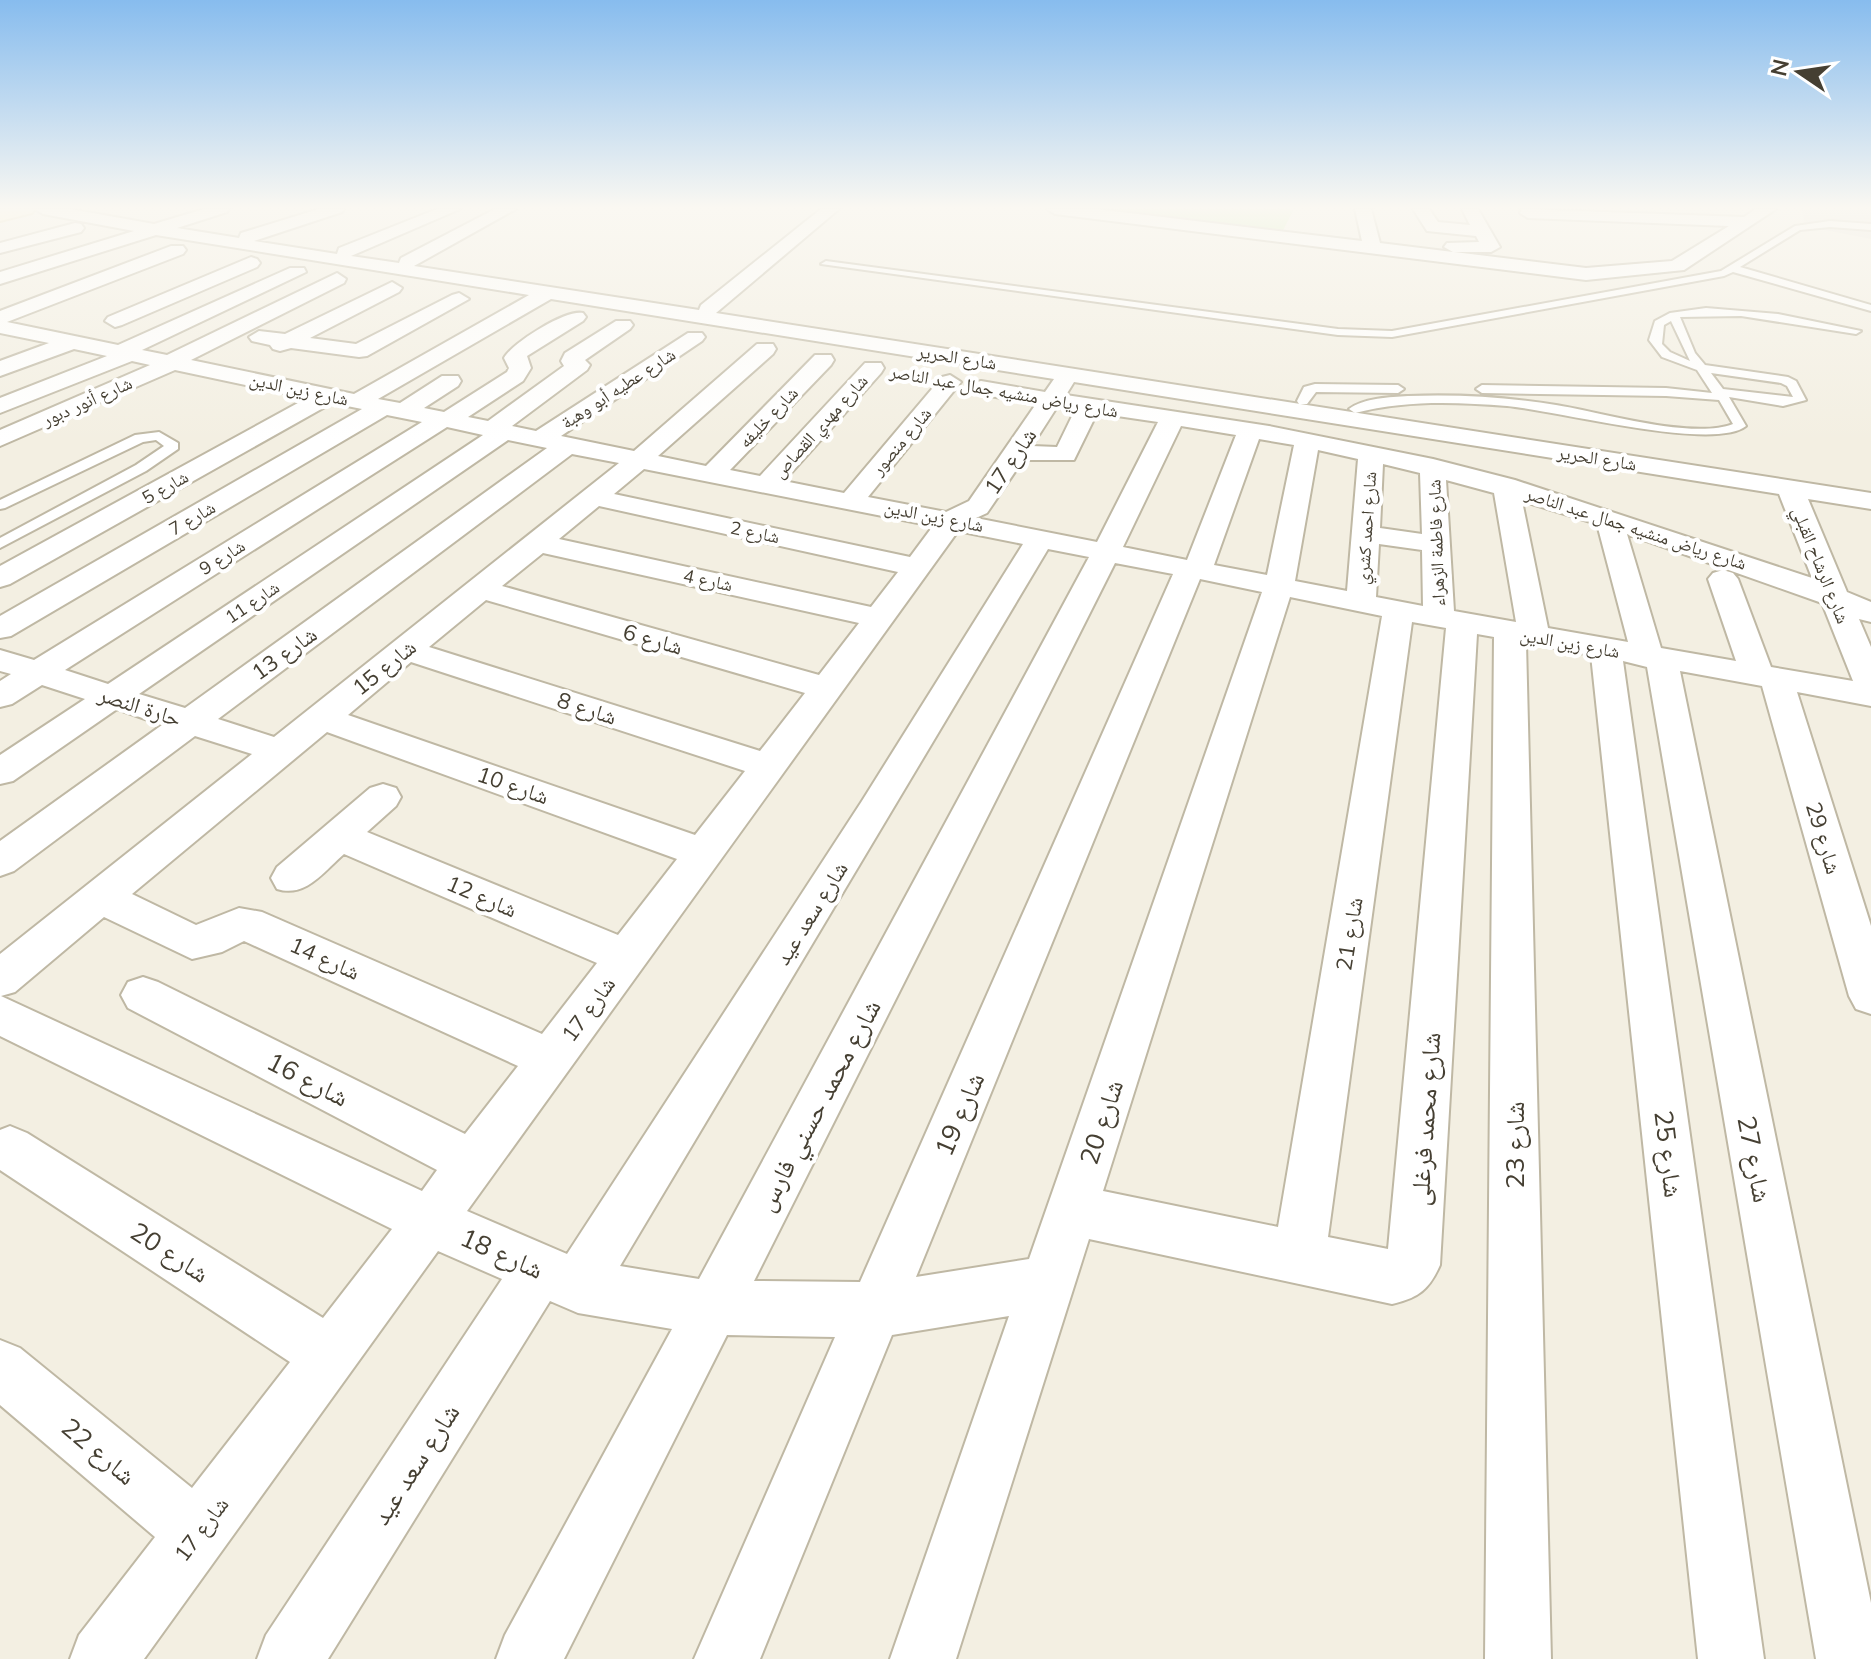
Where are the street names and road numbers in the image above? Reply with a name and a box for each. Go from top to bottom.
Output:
street label: شارع الحرير [915,339,998,375]
street label: شارع عطيه أبو وهبة [556,342,680,434]
street label: شارع رياض منشيه جمال عبد الناصر [887,359,1120,422]
street label: شارع زين الدين [247,367,351,411]
street label: شارع مهدي القصاص [767,369,875,485]
street label: شارع أنور دبور [38,371,136,431]
street label: شارع خليفه [733,382,803,452]
street label: شارع منصور [865,402,936,480]
street label: شارع 17 [978,423,1042,499]
street label: شارع الحرير [1555,440,1638,476]
street label: شارع 5 [138,465,192,509]
street label: شارع احمد كشري [1351,471,1385,585]
street label: شارع فاطمة الزهراء [1422,479,1450,607]
street label: شارع رياض منشيه جمال عبد الناصر [1521,481,1750,575]
street label: شارع زين الدين [882,495,986,537]
street label: شارع 7 [165,496,219,540]
street label: شارع الرشاح القبلي [1784,503,1855,628]
street label: شارع 2 [728,516,782,548]
street label: شارع 9 [195,534,249,580]
street label: شارع 4 [681,564,735,596]
street label: شارع 11 [220,576,284,628]
street label: شارع 6 [620,617,686,661]
street label: شارع 13 [246,620,322,686]
street label: شارع زين الدين [1518,623,1622,663]
street label: شارع 15 [346,633,422,701]
street label: حارة النصر [94,679,185,732]
street label: شارع 8 [554,685,620,731]
street label: شارع 10 [473,760,553,810]
street label: شارع 29 [1800,799,1848,877]
street label: شارع سعد عيد [768,856,854,970]
street label: شارع 12 [442,869,522,923]
street label: شارع 21 [1329,895,1369,973]
street label: شارع 14 [286,930,364,986]
street label: شارع 17 [555,971,621,1047]
street label: شارع محمد حسني فارس [748,993,892,1219]
street label: شارع محمد فرغلى [1402,1031,1448,1207]
street label: شارع 16 [262,1044,354,1114]
street label: شارع 19 [927,1067,991,1161]
street label: شارع 20 [1072,1075,1130,1169]
street label: شارع 23 [1498,1101,1531,1189]
street label: شارع 25 [1647,1109,1691,1199]
street label: شارع 27 [1730,1113,1780,1205]
street label: شارع 20 [124,1214,216,1290]
street label: شارع 18 [455,1220,549,1286]
street label: شارع سعد عيد [364,1397,466,1531]
street label: شارع 22 [55,1410,143,1492]
street label: شارع 17 [168,1491,234,1567]

